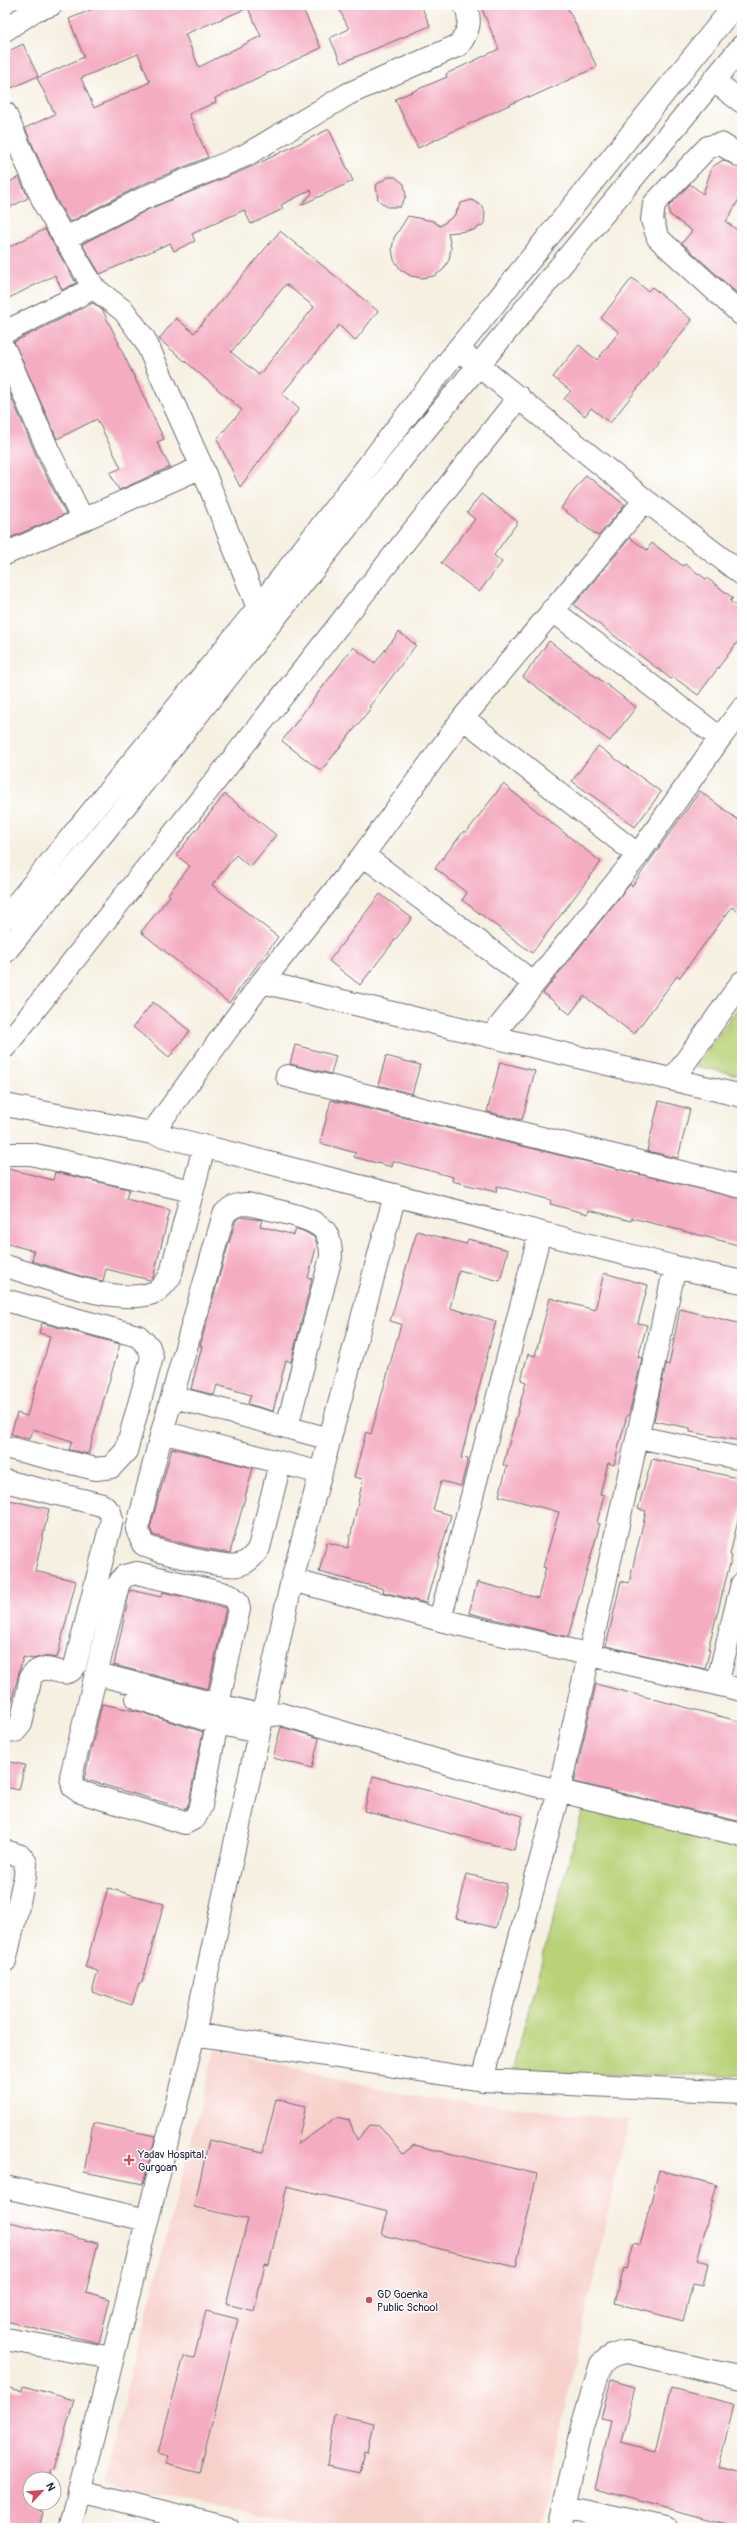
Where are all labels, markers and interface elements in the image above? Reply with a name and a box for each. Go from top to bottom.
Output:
place label: Yadav Hospital, Gurgoan [137,2148,207,2174]
marker: Yadav Hospital, Gurgoan [123,2154,135,2166]
place label: GD Goenka Public School [377,2288,438,2314]
marker: GD Goenka Public School [364,2295,374,2305]
north arrow [22,2471,62,2511]
text: N [43,2481,58,2494]

